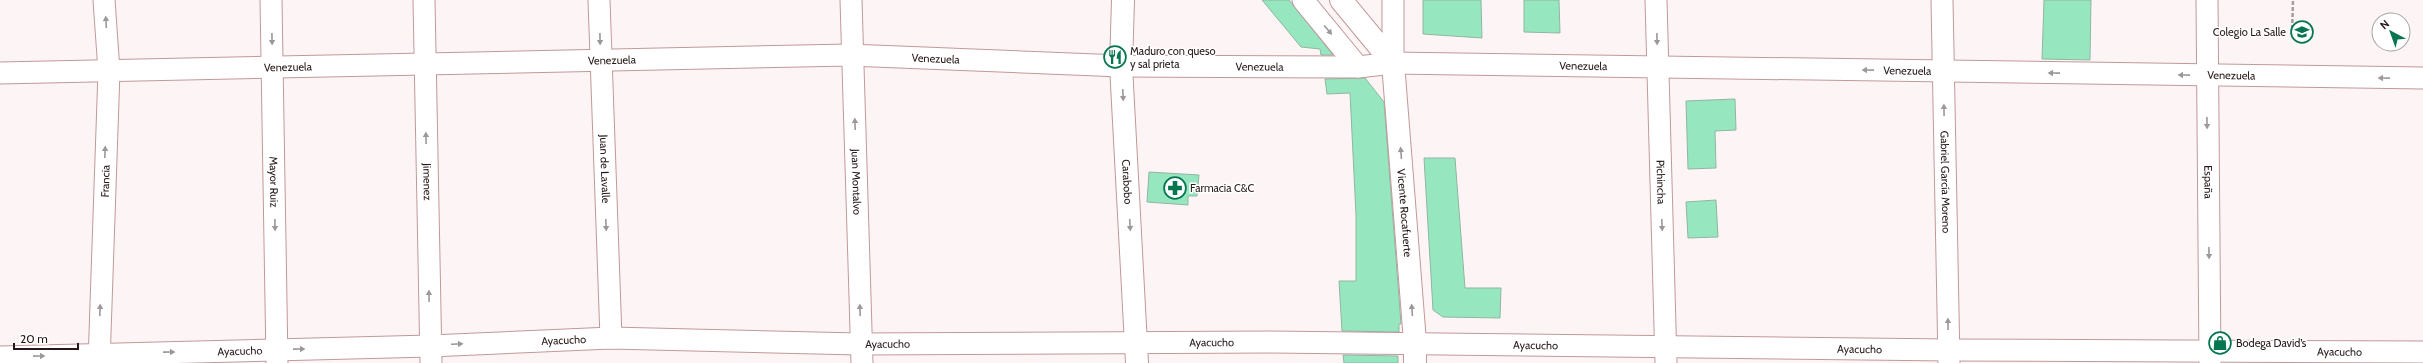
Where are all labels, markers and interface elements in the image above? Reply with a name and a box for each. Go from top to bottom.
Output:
north arrow [2371,12,2411,52]
one-way arrow [102,16,109,28]
text: N [2377,17,2392,32]
school or university icon: Colegio La Salle [2289,19,2315,45]
one-way arrow [1323,25,1332,35]
place label: Colegio La Salle [2213,25,2286,39]
one-way arrow [269,33,275,46]
one-way arrow [597,33,603,46]
one-way arrow [1654,33,1660,46]
restaurant icon: Maduro con queso y sal prieta [1102,44,1128,70]
place label: Maduro con queso y sal prieta [1130,44,1216,71]
street label: Venezuela [911,51,961,67]
street label: Venezuela [588,53,637,68]
street label: Venezuela [1559,58,1608,73]
street label: Venezuela [264,59,313,74]
street label: Venezuela [1236,59,1284,74]
street label: Venezuela [1883,63,1932,78]
one-way arrow [1862,67,1874,74]
street label: Venezuela [2207,68,2256,83]
one-way arrow [2047,70,2060,76]
one-way arrow [2177,72,2190,78]
one-way arrow [2378,74,2390,81]
one-way arrow [1119,89,1126,101]
one-way arrow [1941,103,1947,116]
one-way arrow [852,117,858,130]
one-way arrow [2204,117,2210,130]
street label: Gabriel García Moreno [1938,131,1953,233]
one-way arrow [422,132,429,144]
street label: Juan de Lavalle [597,133,613,204]
one-way arrow [102,146,109,158]
one-way arrow [1397,147,1404,159]
street label: Juan Montalvo [848,148,865,215]
street label: Mayor Ruiz [267,156,281,208]
street label: Carabobo [1119,159,1135,205]
street label: Pichincha [1653,160,1669,205]
street label: Jimenez [420,162,435,201]
street label: Francia [98,164,113,198]
street label: España [2201,165,2216,200]
street label: Vicente Rocafuerte [1394,168,1415,258]
pharmacy icon: Farmacia C&C [1162,175,1188,201]
place label: Farmacia C&C [1190,181,1254,195]
one-way arrow [272,219,278,232]
one-way arrow [603,219,610,231]
one-way arrow [1127,219,1134,231]
one-way arrow [1659,219,1665,232]
one-way arrow [2206,247,2212,260]
one-way arrow [426,289,432,302]
one-way arrow [857,303,863,316]
one-way arrow [96,304,103,316]
one-way arrow [1409,304,1416,316]
one-way arrow [1945,317,1951,330]
scale bar [14,325,78,351]
shop icon: Bodega David’s [2207,330,2233,356]
text: 20 m [20,331,48,346]
street label: Ayacucho [541,332,586,348]
street label: Ayacucho [1189,335,1234,349]
place label: Bodega David’s [2236,336,2307,350]
street label: Ayacucho [865,337,910,351]
street label: Ayacucho [1513,338,1558,352]
one-way arrow [451,341,463,348]
street label: Ayacucho [1837,342,1882,356]
street label: Ayacucho [217,343,263,358]
street label: Ayacucho [2317,345,2362,359]
one-way arrow [293,346,306,352]
one-way arrow [163,349,175,356]
one-way arrow [33,352,45,359]

